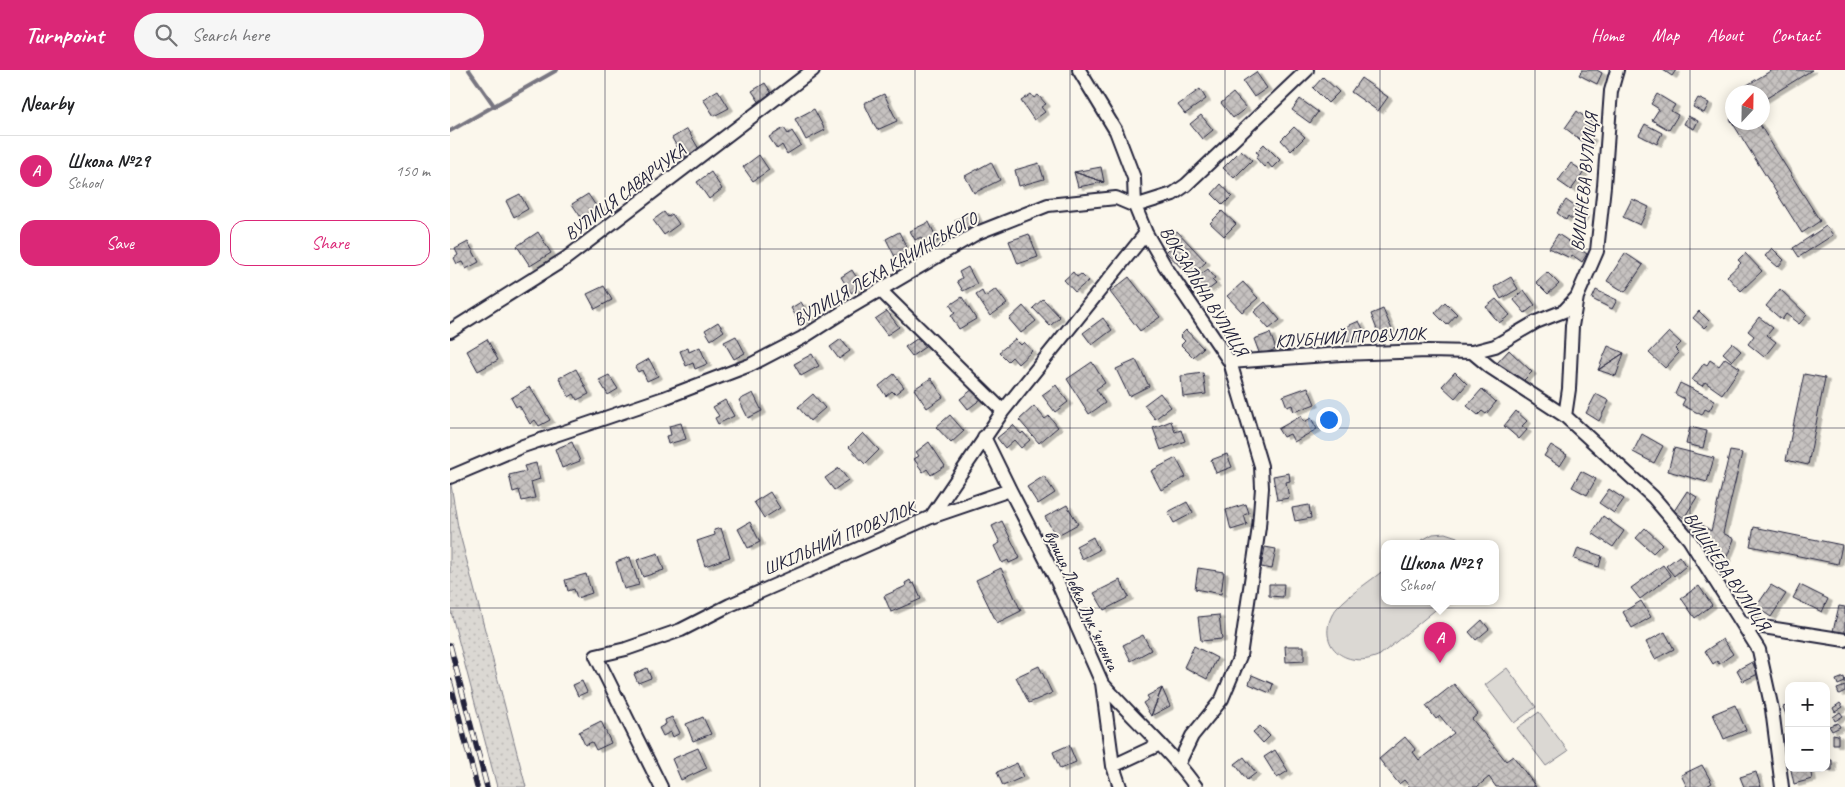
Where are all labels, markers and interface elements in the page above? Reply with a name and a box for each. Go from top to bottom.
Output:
search box [134,13,484,58]
text: Turnpoint [25,20,104,50]
icon: search [152,21,180,49]
text: Search here [192,23,269,47]
text: Home [1591,24,1624,46]
text: Map [1652,24,1679,46]
text: About [1707,24,1743,46]
text: Contact [1771,24,1820,46]
north arrow [1725,85,1770,130]
text: Nearby [20,90,73,116]
street label: ВИШНЕВА ВУЛИЦЯ [1566,110,1602,252]
street label: ВУЛИЦЯ САВАРЧУКА [560,139,691,245]
text: Школа №29 [67,149,149,173]
text: A [32,161,40,181]
text: 150 m [396,161,430,181]
text: School [67,173,101,193]
street label: ВУЛИЦЯ ЛЕХА КАЧИНСЬКОГО [789,206,983,331]
button: Save [20,220,220,266]
button: Share [230,220,430,266]
street label: ВОКЗАЛЬНА ВУЛИЦЯ [1155,222,1254,362]
street label: КЛУБНИЙ ПРОВУЛОК [1274,322,1429,352]
your location [1316,407,1342,433]
street label: ШКІЛЬНИЙ ПРОВУЛОК [760,495,921,580]
street label: ВИШНЕВА ВУЛИЦЯ [1679,507,1776,637]
street label: вулиця Левка Лукʼяненка [1040,526,1125,675]
popup [1381,540,1499,605]
text: Школа №29 [1399,551,1481,575]
text: School [1399,575,1433,595]
pin: A [1424,622,1456,663]
map controls [1785,682,1830,772]
button: + [1785,682,1830,727]
button: − [1785,727,1830,772]

